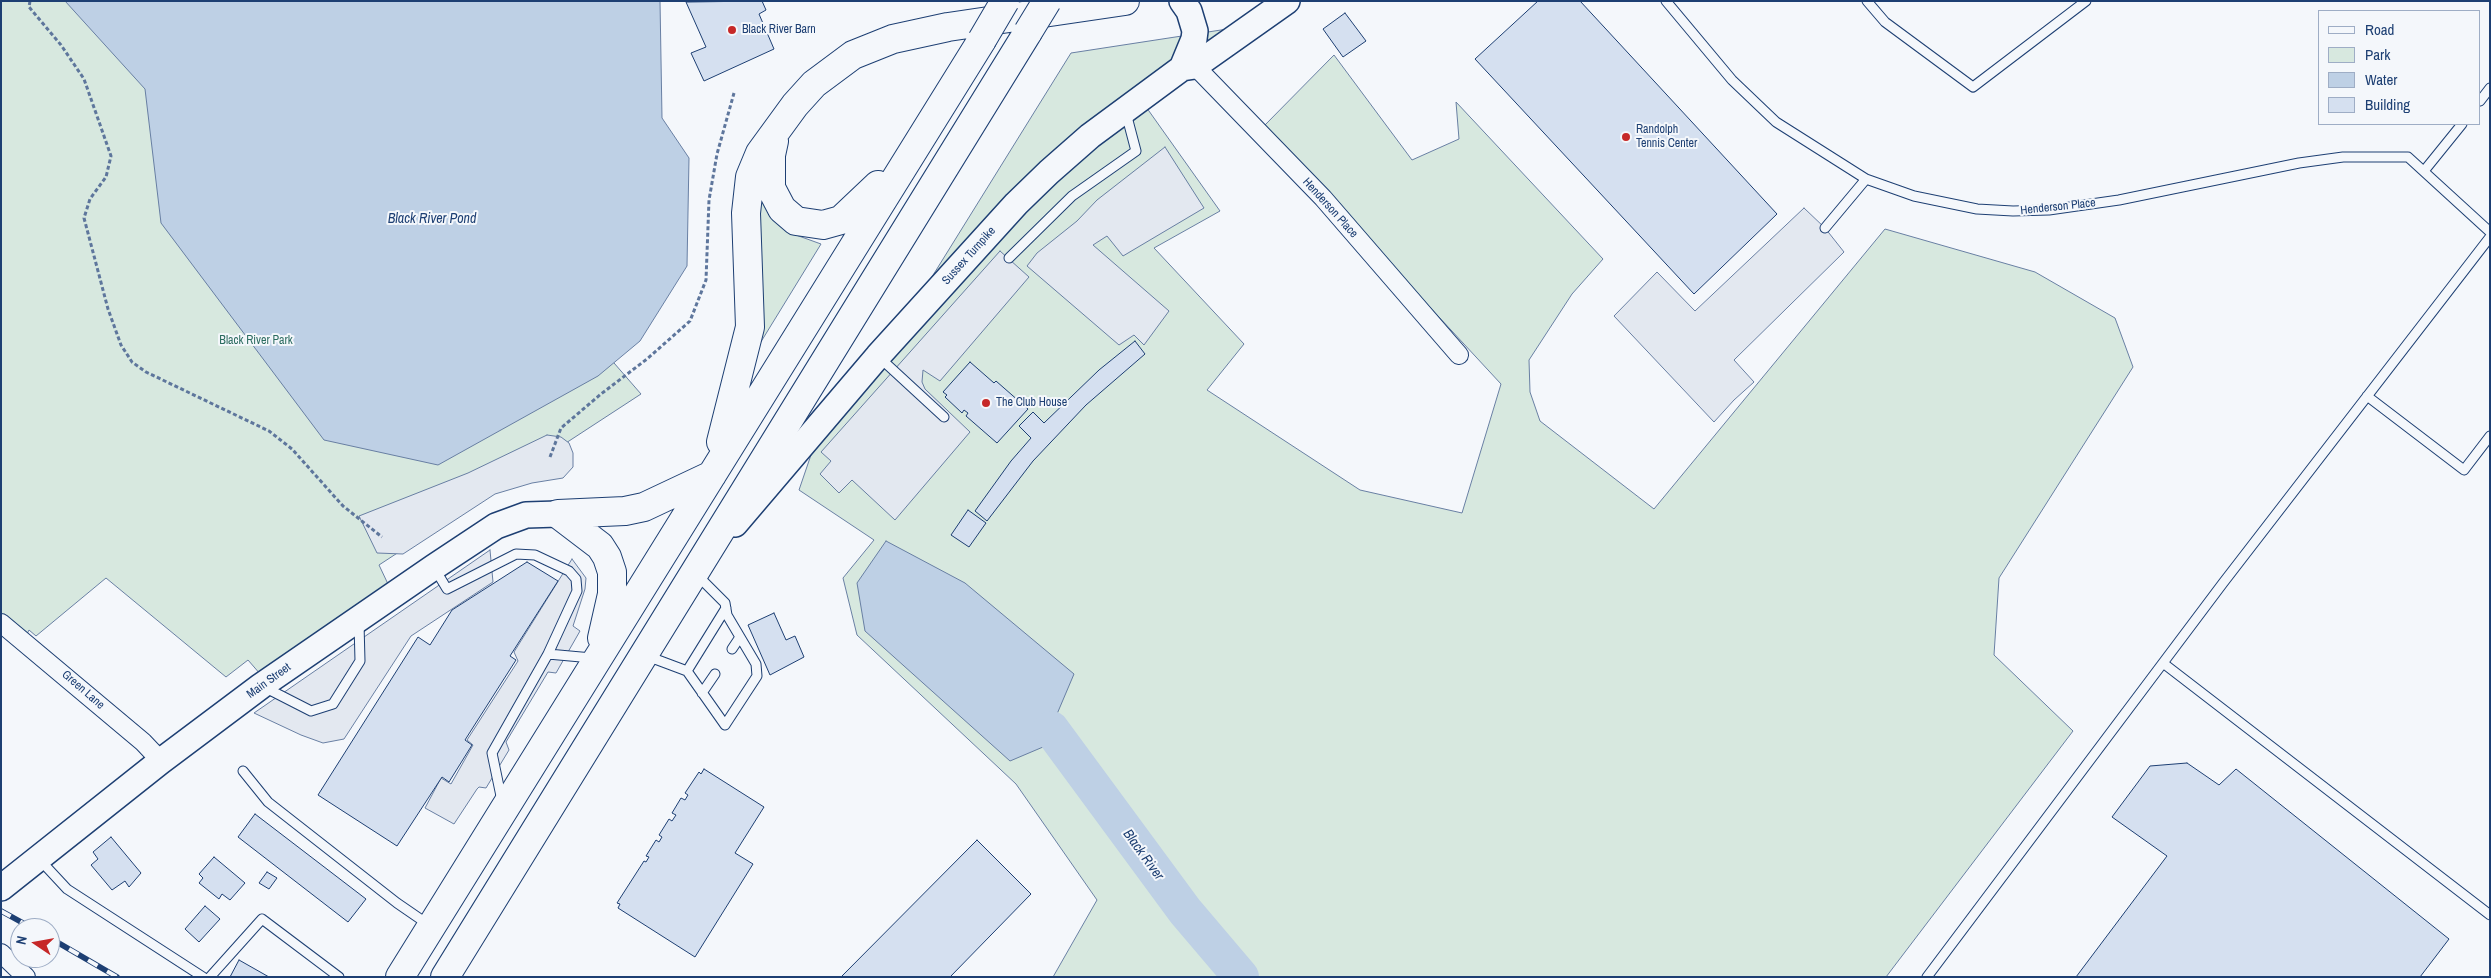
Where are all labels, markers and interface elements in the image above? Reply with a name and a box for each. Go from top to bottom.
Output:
legend [2318,10,2481,125]
text: Road [2365,19,2394,40]
place label: Black River Barn [742,23,816,37]
marker: Black River Barn [726,24,738,36]
text: Park [2365,44,2390,65]
text: Water [2365,69,2397,90]
text: Building [2365,94,2410,115]
place label: Randolph Tennis Center [1636,123,1697,151]
marker: Randolph Tennis Center [1620,131,1632,143]
street label: Henderson Place [1299,175,1361,241]
street label: Henderson Place [2020,196,2096,218]
water label: Black River Pond [388,211,476,227]
street label: Sussex Turnpike [939,224,999,288]
park label: Black River Park [219,334,293,348]
place label: The Club House [996,396,1067,410]
marker: The Club House [980,397,992,409]
street label: Main Street [244,660,294,702]
street label: Green Lane [59,668,107,712]
water label: Black River [1119,826,1167,884]
north arrow [10,918,60,968]
text: N [12,934,31,946]

